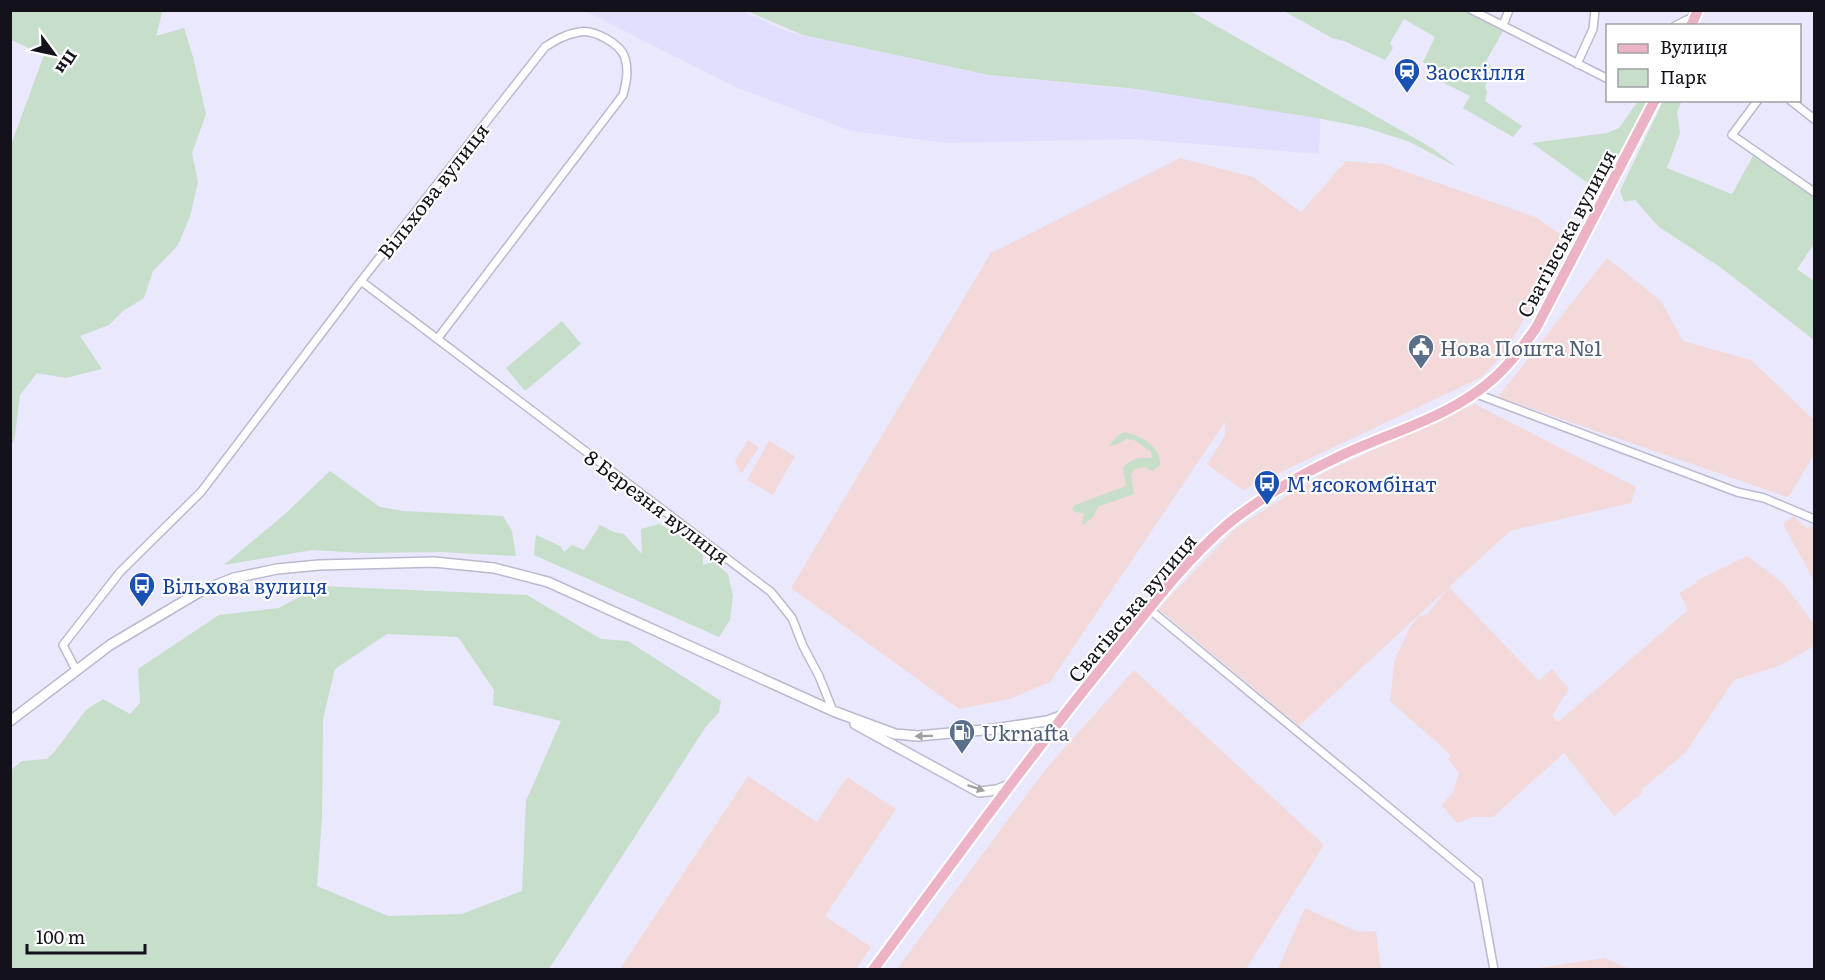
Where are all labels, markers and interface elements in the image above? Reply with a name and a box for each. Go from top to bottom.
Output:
north arrow [24,24,84,84]
legend [1606,24,1801,102]
text: Вулиця [1660,33,1728,60]
text: Пн [51,46,84,80]
station icon: Заоскiлля [1392,56,1422,94]
place label: Заоскiлля [1426,56,1525,86]
text: Парк [1660,63,1707,90]
street label: Вільхова вулиця [369,116,495,264]
street label: Сватівська вулиця [1508,144,1622,322]
public building icon: Нова Пошта №1 [1406,332,1436,370]
place label: Нова Пошта №1 [1440,332,1602,362]
street label: 8 Березня вулиця [579,441,737,571]
bus stop icon: М'ясокомбінат [1252,468,1282,506]
place label: М'ясокомбінат [1286,468,1437,498]
street label: Сватівська вулиця [1060,526,1202,688]
bus stop icon: Вільхова вулиця [127,570,157,608]
place label: Вільхова вулиця [162,570,328,600]
fuel station icon: Ukrnafta [947,717,977,755]
place label: Ukrnafta [982,717,1070,747]
one-way arrow [914,731,933,740]
one-way arrow [967,784,985,794]
scale bar [27,917,146,955]
text: 100 m [36,923,85,950]

